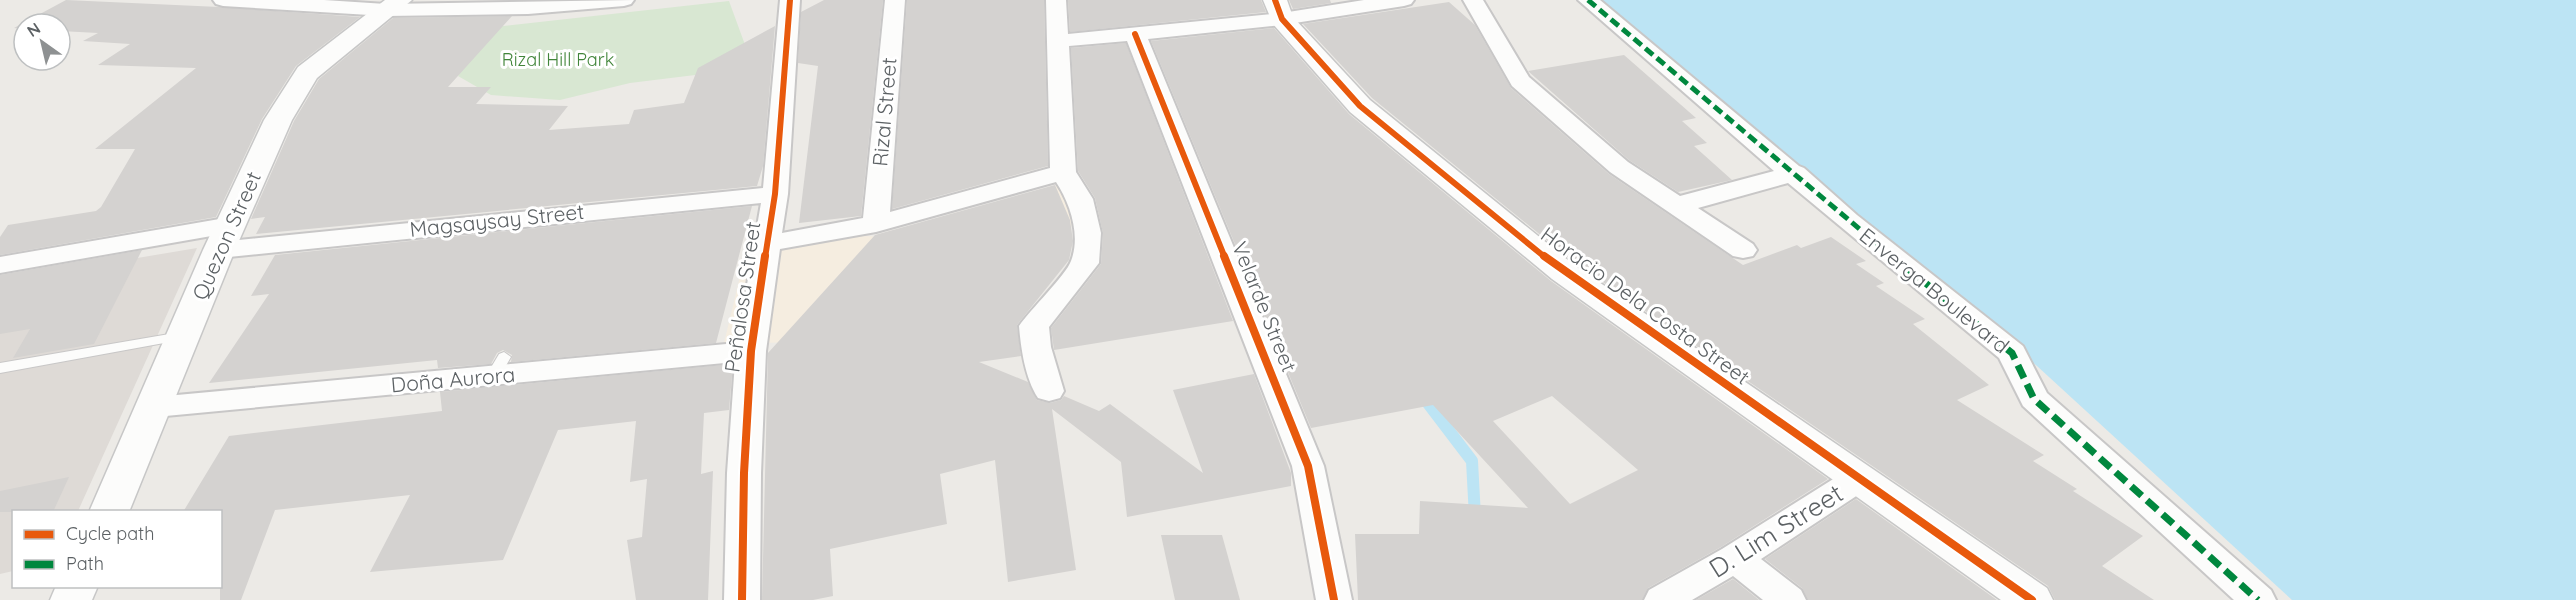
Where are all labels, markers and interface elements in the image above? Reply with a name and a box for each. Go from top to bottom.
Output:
north arrow [12,12,72,72]
text: N [23,18,44,41]
park label: Rizal Hill Park [502,48,614,71]
street label: Rizal Street [866,56,902,167]
street label: Quezon Street [186,167,266,304]
street label: Magsaysay Street [408,198,585,242]
street label: Peñalosa Street [719,220,765,374]
street label: Horacio Dela Costa Street [1536,221,1755,390]
street label: Enverga Boulevard [1855,222,2015,358]
street label: Velarde Street [1227,238,1303,376]
street label: Doña Aurora [390,361,516,397]
street label: D. Lim Street [1703,476,1849,585]
legend [12,510,222,588]
text: Cycle path [66,522,154,545]
text: Path [66,552,104,575]

